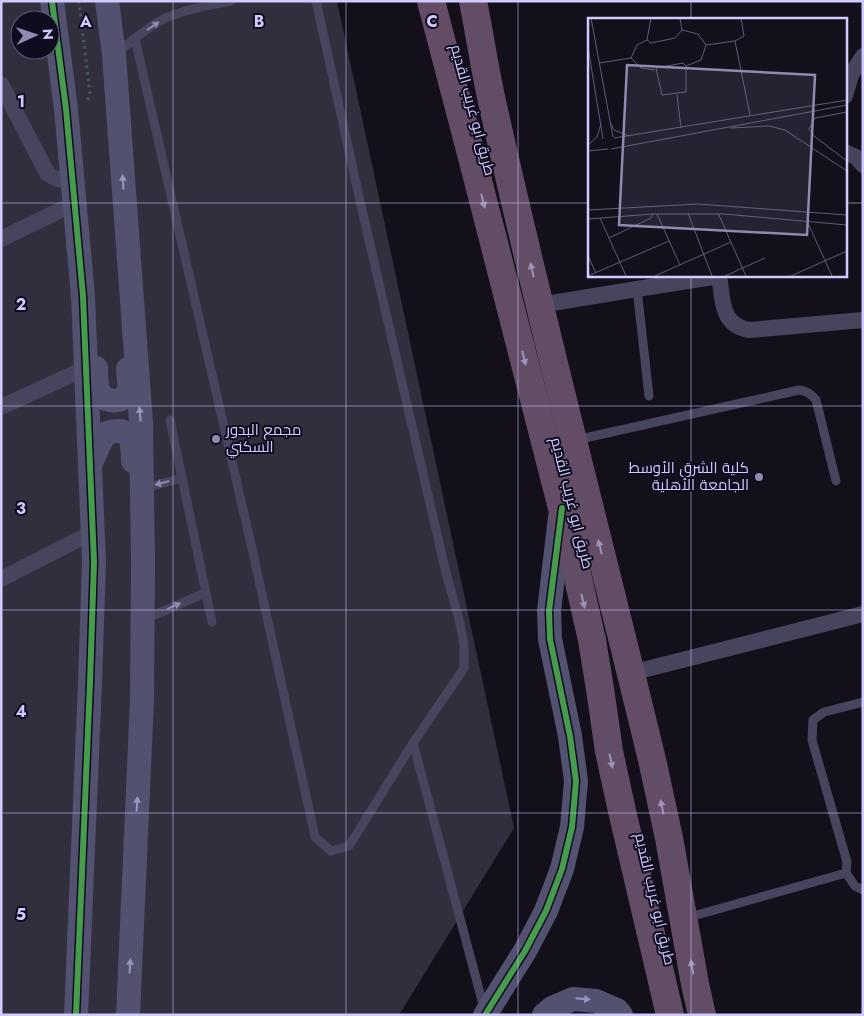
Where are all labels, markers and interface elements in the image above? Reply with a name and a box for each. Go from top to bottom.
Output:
north arrow [10,10,60,60]
text: A [79,10,92,33]
text: B [254,10,264,33]
text: C [426,10,438,33]
inset map [588,18,846,276]
one-way arrow [146,21,159,31]
text: N [38,28,58,40]
street label: طريق ابو غريب القديم [445,42,501,178]
text: 1 [17,90,25,113]
one-way arrow [118,174,126,190]
one-way arrow [480,193,488,208]
one-way arrow [528,263,536,278]
text: 2 [16,293,26,316]
one-way arrow [520,351,528,366]
one-way arrow [136,406,144,422]
place label: مجمع البدور السكني [225,419,301,459]
marker: مجمع البدور السكني [210,433,222,445]
street label: طريق ابو غريب القديم [545,435,599,571]
place label: كلية الشرق الأوسط الجامعة الأهلية [628,457,749,496]
marker: كلية الشرق الأوسط الجامعة الأهلية [753,471,765,483]
one-way arrow [154,479,169,487]
text: 3 [16,497,26,520]
one-way arrow [596,540,604,555]
one-way arrow [579,594,587,609]
one-way arrow [167,602,181,610]
text: 4 [15,700,27,723]
one-way arrow [608,753,616,769]
one-way arrow [134,795,142,811]
one-way arrow [658,800,666,815]
street label: طريق ابو غريب القديم [629,831,681,967]
text: 5 [16,903,26,926]
one-way arrow [126,958,134,974]
one-way arrow [687,959,695,975]
one-way arrow [575,996,591,1004]

